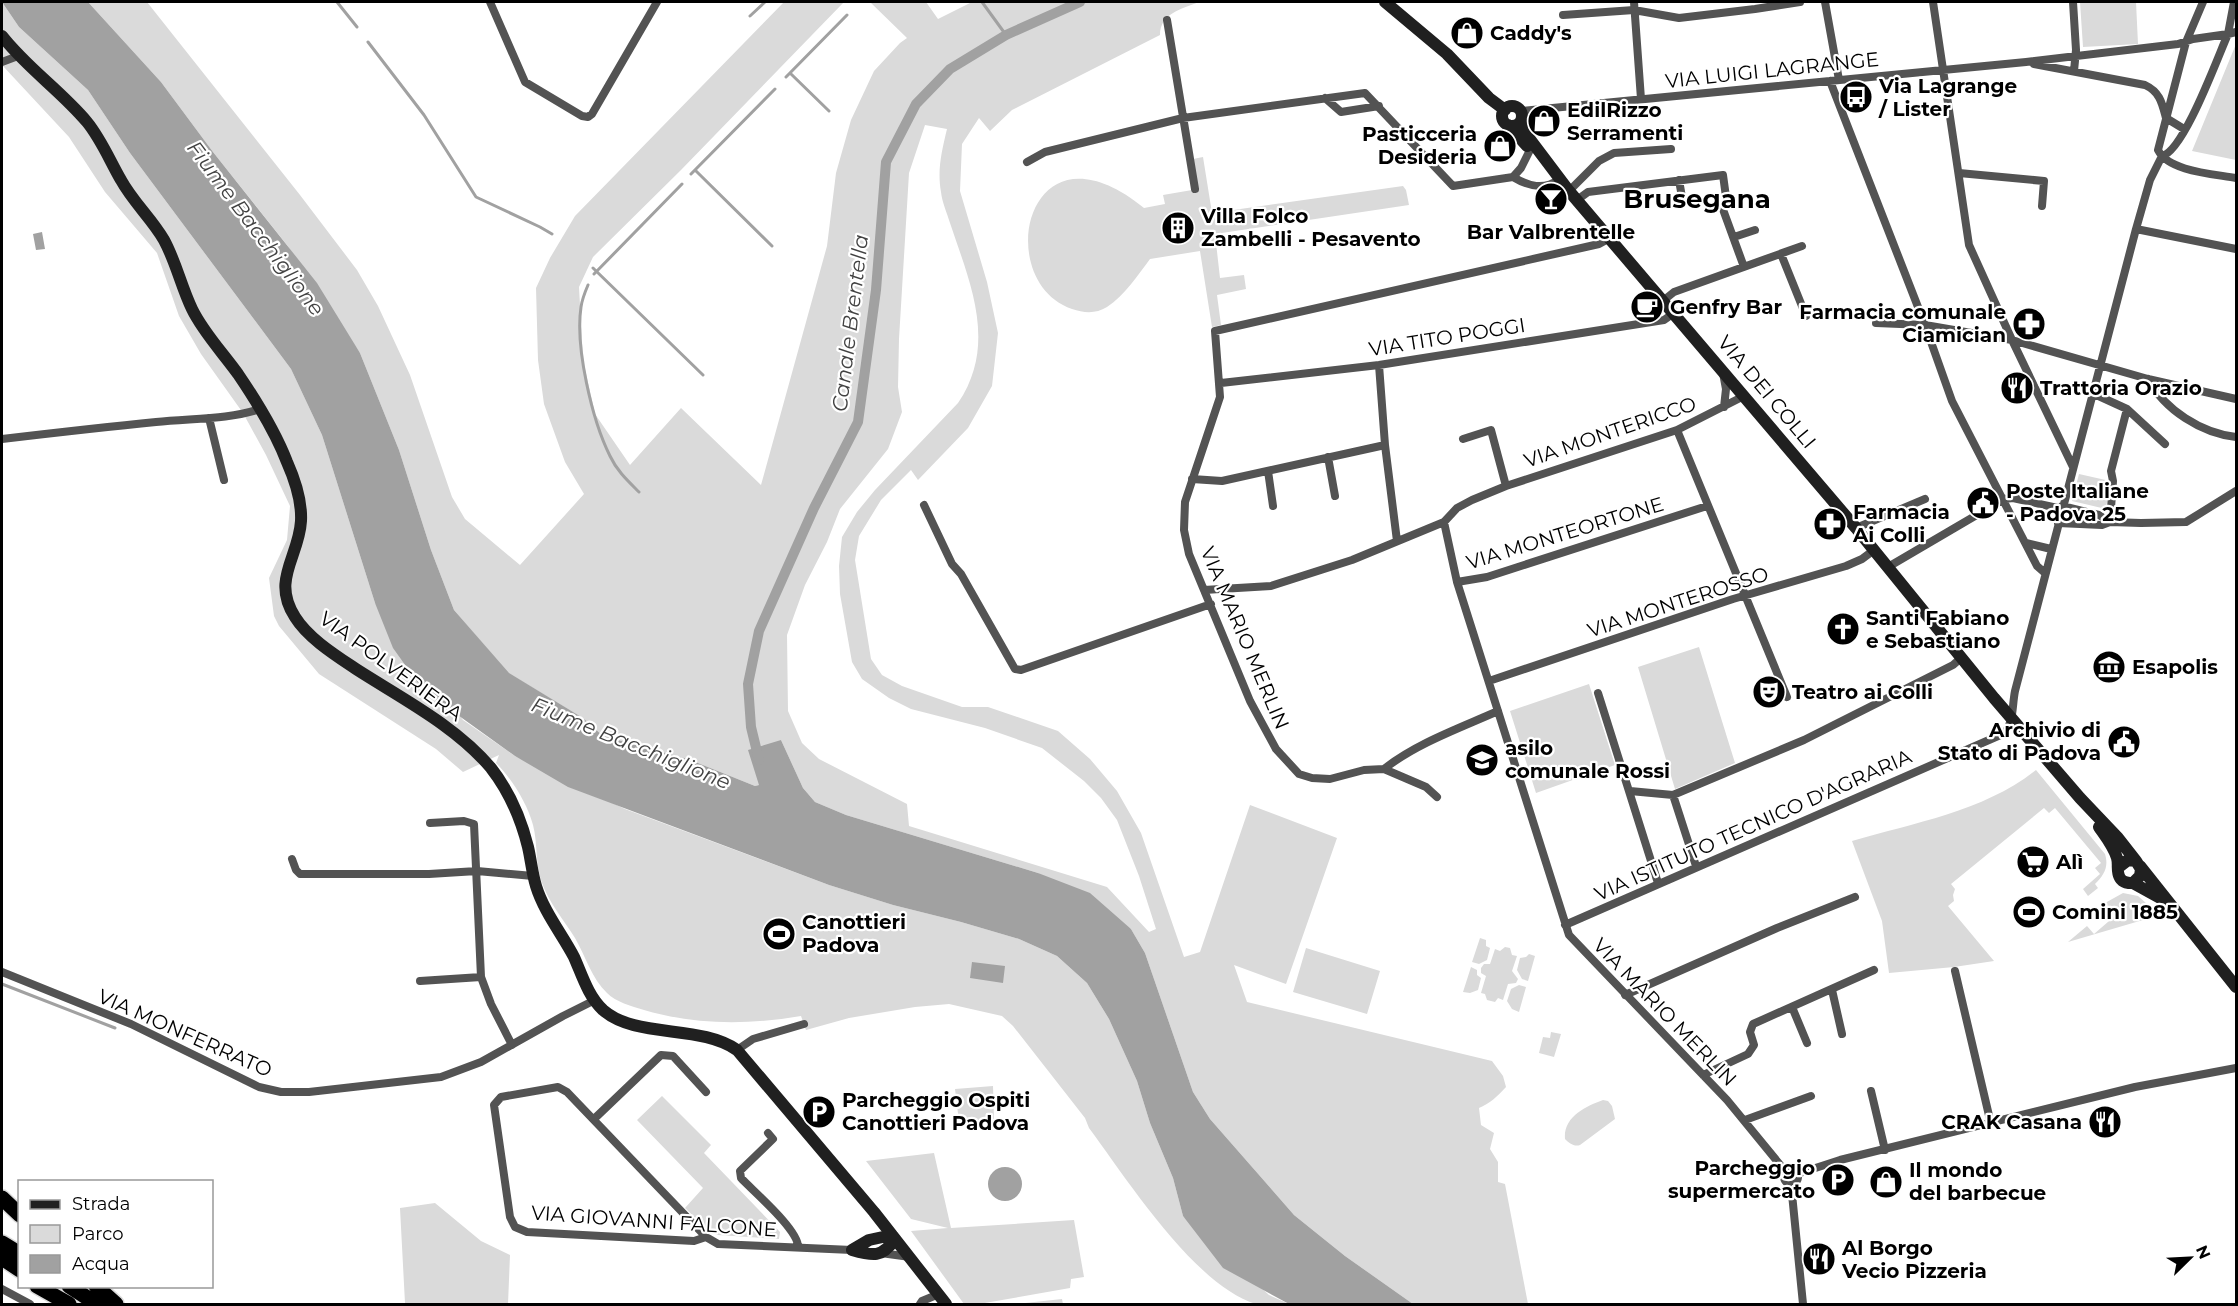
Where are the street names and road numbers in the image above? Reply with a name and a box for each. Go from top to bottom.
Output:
street label: VIA LUIGI LAGRANGE [1664,47,1880,93]
street label: VIA TITO POGGI [1367,313,1527,361]
street label: VIA DEI COLLI [1713,331,1821,453]
street label: VIA MONTERICCO [1521,391,1699,473]
street label: VIA MONTEORTONE [1463,492,1667,574]
street label: VIA MARIO MERLIN [1196,543,1294,733]
street label: VIA MONTEROSSO [1584,561,1772,643]
street label: VIA POLVERIERA [315,606,468,726]
street label: VIA ISTITUTO TECNICO D'AGRARIA [1591,744,1916,906]
street label: VIA MARIO MERLIN [1588,933,1742,1091]
street label: VIA MONFERRATO [94,984,276,1082]
street label: VIA GIOVANNI FALCONE [530,1200,778,1242]

